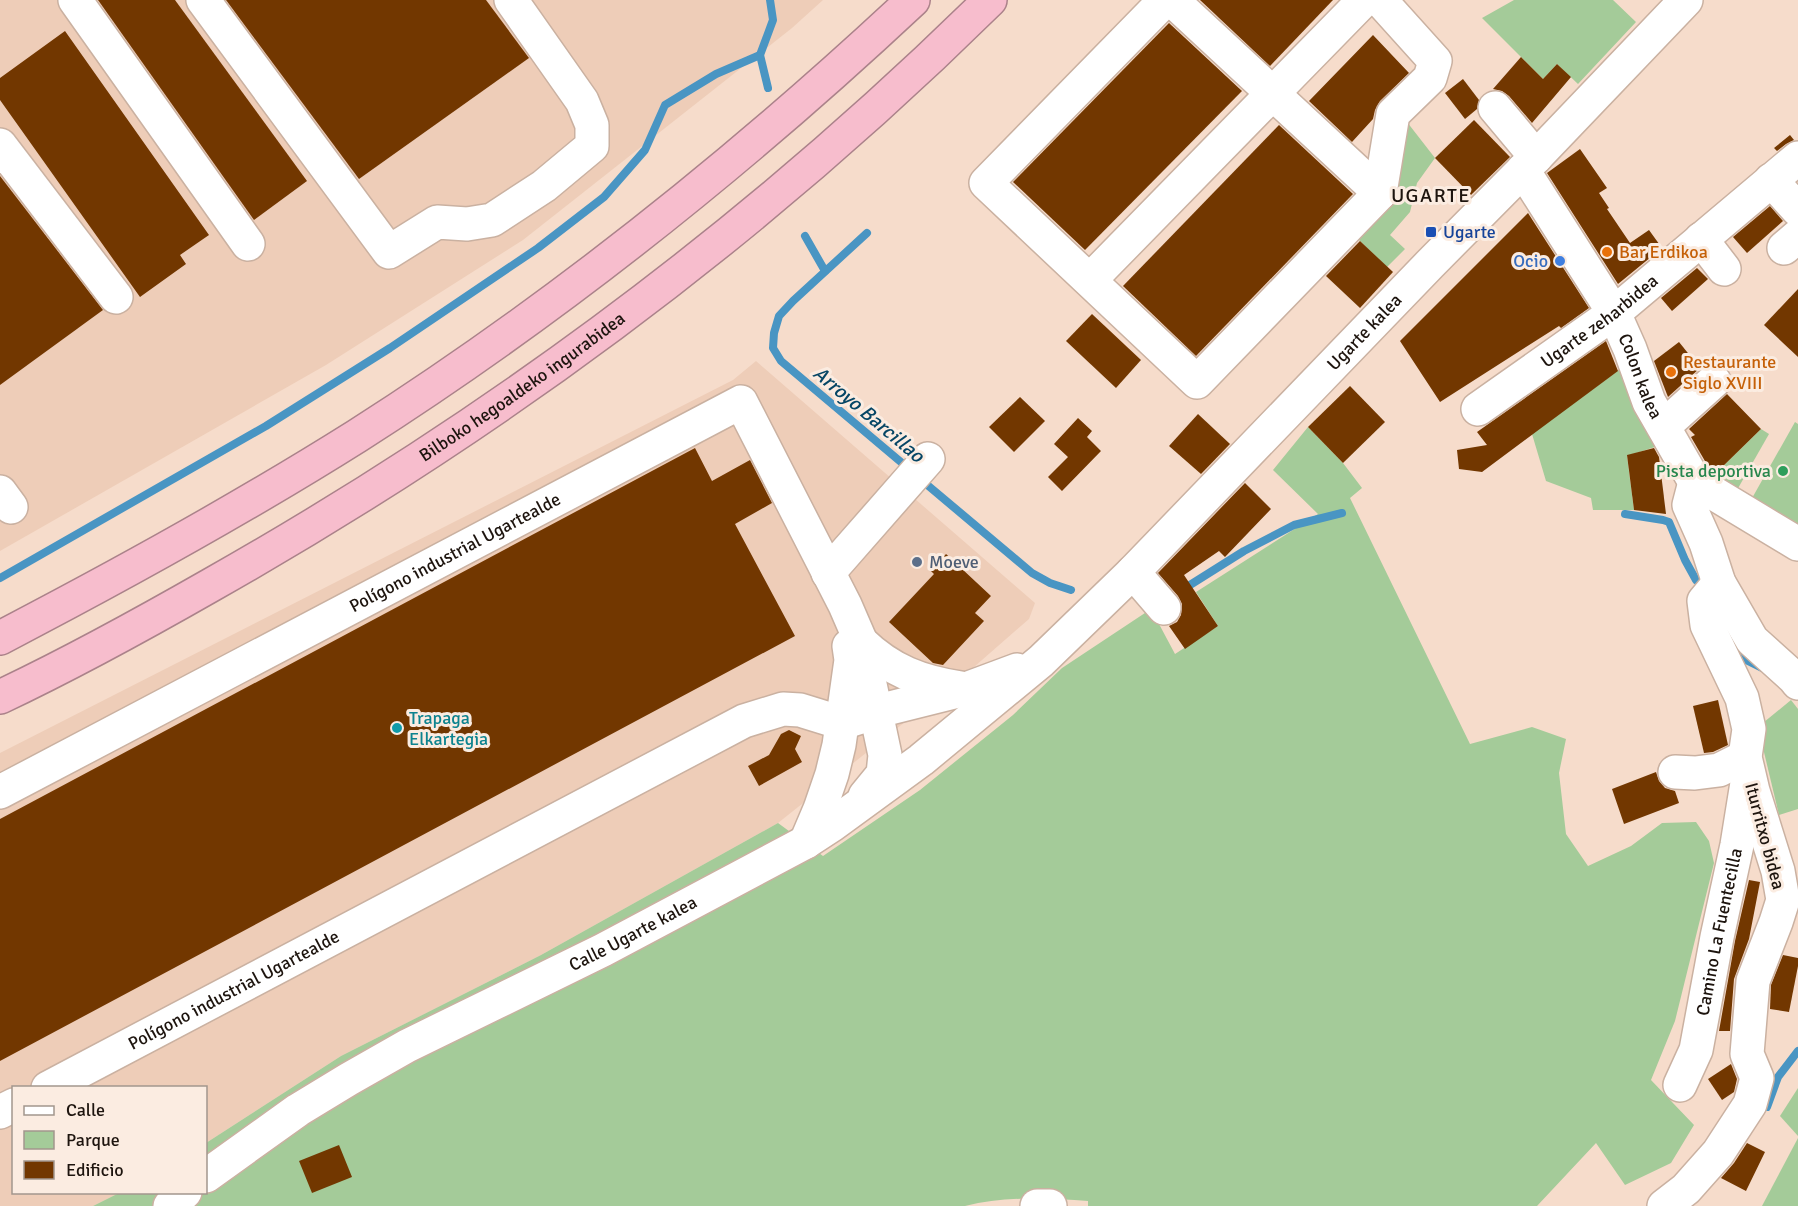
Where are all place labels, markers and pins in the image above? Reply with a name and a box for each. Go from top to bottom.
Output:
place label: Ugarte [1443,221,1496,243]
marker: Ugarte [1424,225,1438,239]
place label: Bar Erdikoa [1619,241,1708,263]
marker: Bar Erdikoa [1600,245,1614,259]
place label: Ocio [1513,250,1548,272]
marker: Ocio [1553,254,1567,268]
place label: Restaurante Siglo XVIII [1683,351,1776,394]
marker: Restaurante Siglo XVIII [1664,365,1678,379]
place label: Pista deportiva [1656,460,1771,482]
marker: Pista deportiva [1776,464,1790,478]
place label: Moeve [929,551,979,573]
marker: Moeve [910,555,924,569]
place label: Trapaga Elkartegia [409,707,488,750]
marker: Trapaga Elkartegia [390,721,404,735]

